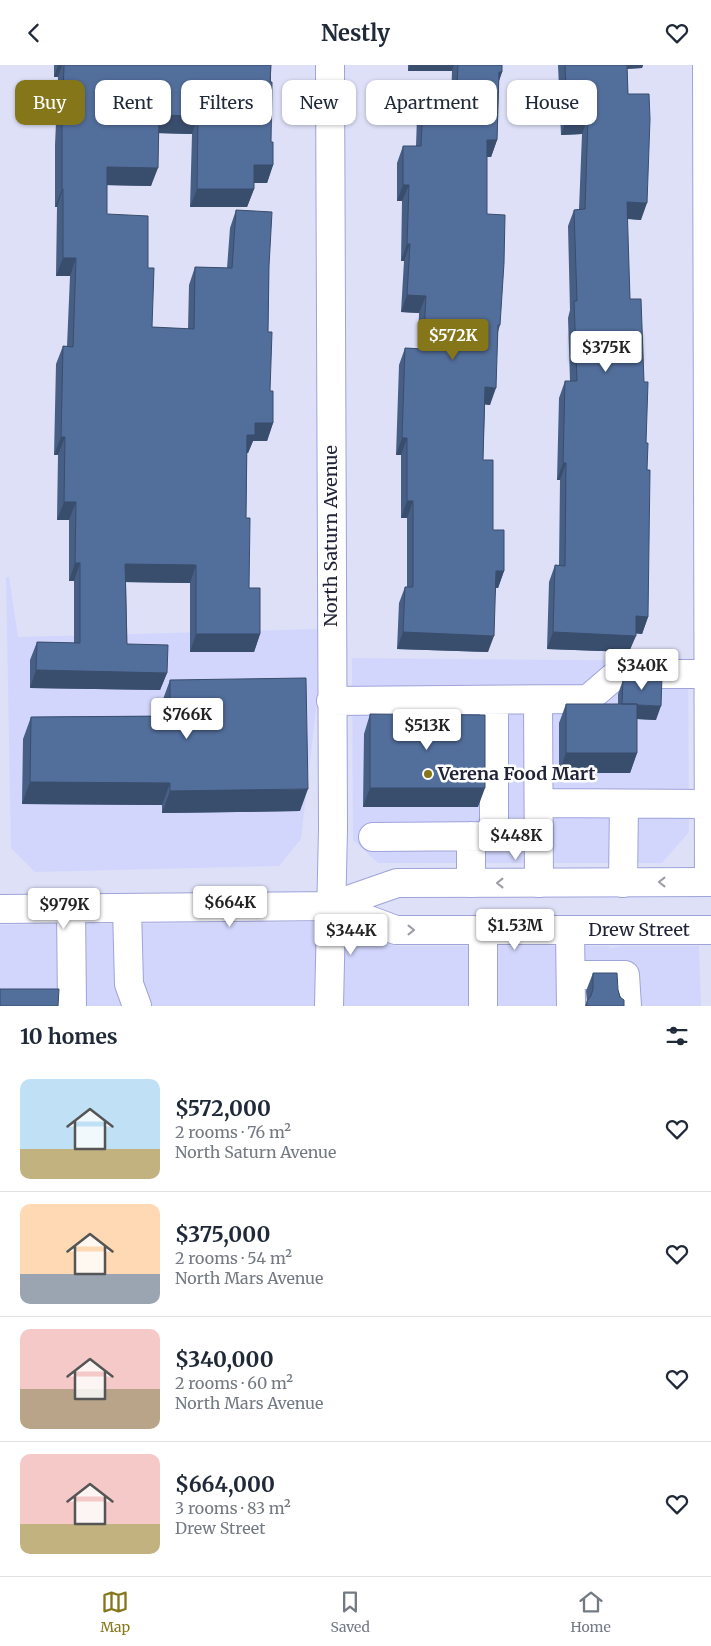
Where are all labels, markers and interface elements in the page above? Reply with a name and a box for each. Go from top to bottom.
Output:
icon: back [20,19,48,47]
text: Nestly [321,19,390,47]
icon: heart [663,19,691,47]
chip: Buy [15,80,85,125]
chip: Rent [95,80,171,125]
chip: Filters [181,80,272,125]
chip: New [282,80,356,125]
chip: Apartment [366,80,497,125]
chip: House [507,80,597,125]
pin: $572K [418,319,488,361]
text: $572K [429,325,477,345]
pin: $375K [571,331,641,373]
text: $375K [582,337,630,357]
street label: North Saturn Avenue [319,445,342,627]
pin: $340K [607,649,677,691]
text: $340K [616,655,668,675]
pin: $766K [152,697,222,740]
text: $766K [162,704,212,724]
pin: $513K [392,709,462,751]
text: $513K [404,715,450,735]
place label: Verena Food Mart [437,762,596,785]
marker: Verena Food Mart [422,768,434,780]
pin: $448K [481,819,551,861]
text: $448K [490,825,542,845]
one-way arrow [658,877,666,887]
one-way arrow [496,878,504,888]
pin: $664K [195,885,265,928]
pin: $979K [29,887,99,930]
text: $664K [204,892,256,912]
text: $979K [39,894,89,914]
pin: $1.53M [474,909,556,951]
pin: $344K [316,913,386,956]
text: $1.53M [487,915,543,935]
street label: Drew Street [588,918,690,941]
text: $344K [325,920,377,940]
one-way arrow [408,925,415,935]
icon: filters [663,1022,691,1050]
text: 10 homes [20,1023,118,1050]
text: $572,000 [175,1095,271,1122]
icon: home [60,1099,120,1159]
icon: heart [663,1115,691,1143]
text: 2 rooms · 76 m² [175,1122,291,1142]
text: North Saturn Avenue [175,1142,336,1162]
text: $375,000 [175,1221,270,1248]
icon: home [60,1224,120,1284]
icon: heart [663,1240,691,1268]
text: 2 rooms · 54 m² [175,1248,292,1268]
text: North Mars Avenue [175,1268,323,1288]
text: $340,000 [175,1346,274,1373]
icon: home [60,1349,120,1409]
icon: heart [663,1365,691,1393]
text: 2 rooms · 60 m² [175,1373,293,1393]
text: North Mars Avenue [175,1393,323,1413]
text: $664,000 [175,1471,275,1498]
icon: home [60,1474,120,1534]
icon: heart [663,1490,691,1518]
text: 3 rooms · 83 m² [175,1498,291,1518]
text: Drew Street [175,1518,265,1538]
tab: Map [100,1588,130,1636]
tab: Saved [330,1588,370,1636]
tab: Home [570,1588,611,1636]

